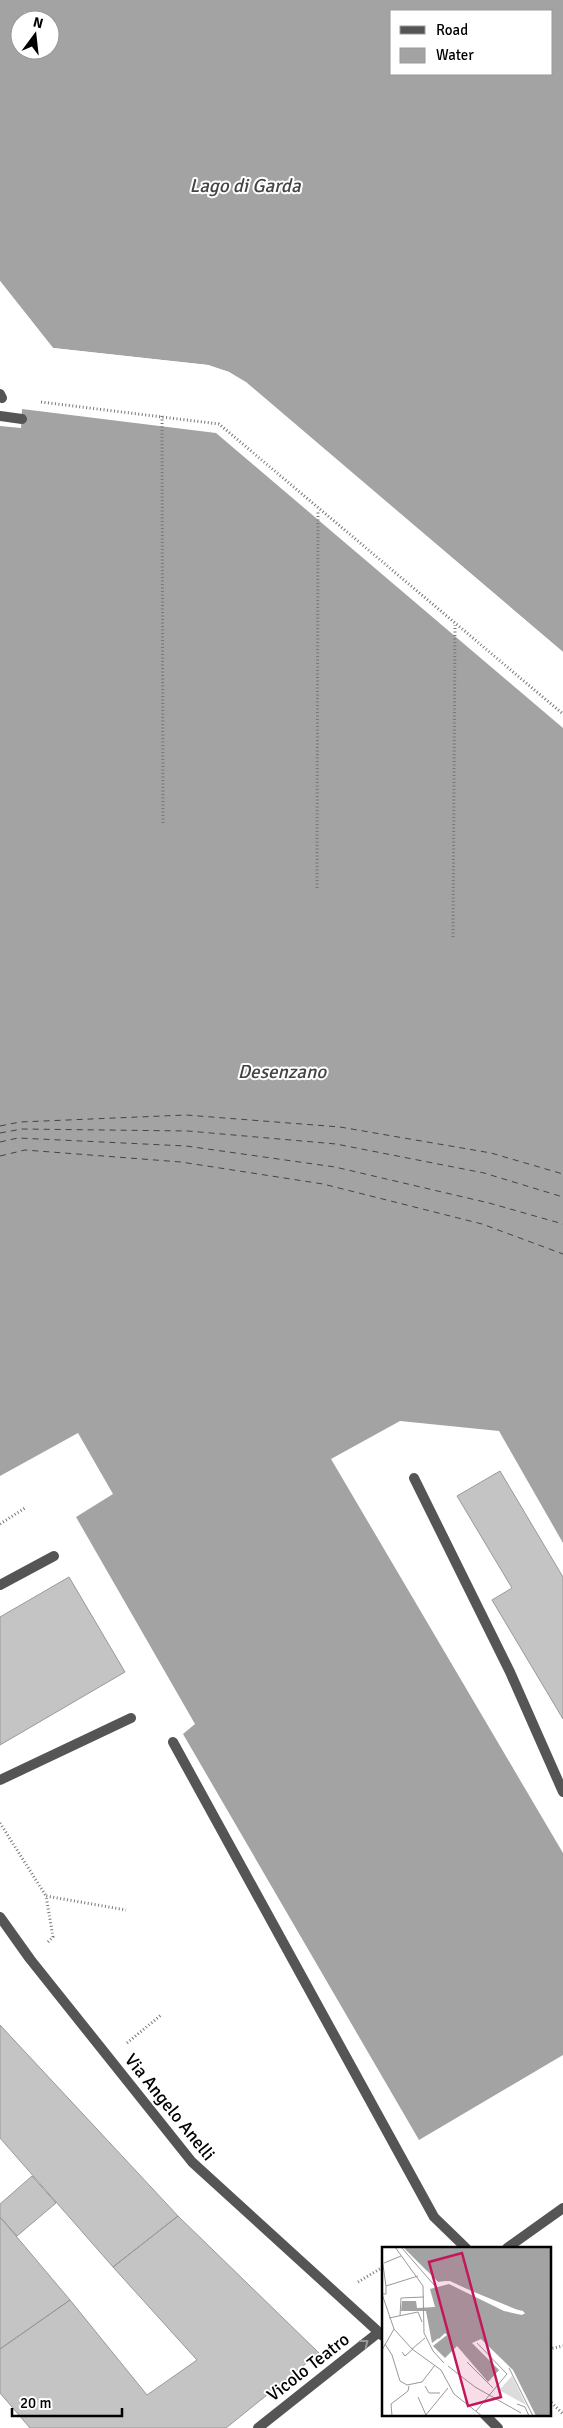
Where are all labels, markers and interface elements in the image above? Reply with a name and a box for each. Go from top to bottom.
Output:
north arrow [10,10,60,60]
legend [390,10,553,75]
text: N [31,13,45,32]
text: Road [436,21,468,39]
text: Water [436,46,474,64]
water label: Lago di Garda [189,174,302,198]
water label: Desenzano [238,1060,327,1084]
street label: Via Angelo Anelli [120,2049,220,2165]
inset map [382,2247,550,2416]
street label: Vicolo Teatro [262,2328,354,2406]
one-way arrow [359,2341,368,2349]
scale bar [12,2386,122,2418]
text: 20 m [20,2394,51,2412]

